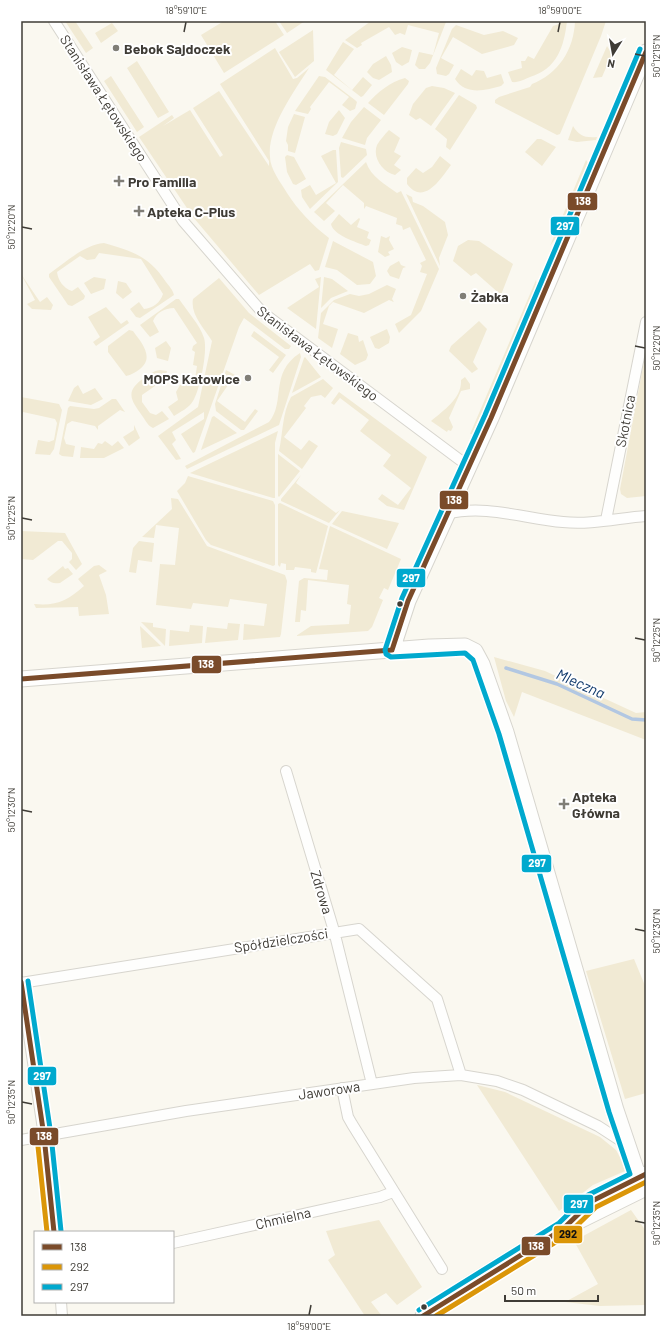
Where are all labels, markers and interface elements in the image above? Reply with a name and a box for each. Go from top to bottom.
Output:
text: 18°59'10"E [165,4,207,16]
text: 18°59'00"E [538,4,582,16]
street label: Stanisława Łętowskiego [57,31,151,165]
north arrow [593,34,633,74]
text: 50°12'15"N [650,35,662,77]
place label: Bebok Sajdoczek [124,40,231,57]
marker: Bebok Sajdoczek [111,43,121,53]
text: N [606,57,616,71]
place label: Pro Familia [128,173,196,190]
marker: Pro Familia [113,175,125,187]
line badge: 138 [567,192,598,211]
text: 138 [575,194,591,207]
place label: Apteka C-Plus [147,203,235,220]
text: 50°12'20"N [5,204,17,250]
marker: Apteka C-Plus [134,206,144,216]
line badge: 297 [550,216,580,236]
text: 297 [556,219,574,232]
place label: Żabka [471,288,509,305]
marker: Żabka [458,291,468,301]
street label: Stanisława Łętowskiego [254,302,382,404]
text: 50°12'20"N [650,325,662,371]
place label: MOPS Katowice [144,370,240,387]
marker: MOPS Katowice [243,373,253,383]
street label: Skotnica [612,393,638,449]
line badge: 138 [439,490,469,510]
text: 138 [446,493,462,506]
text: 50°12'25"N [5,496,17,540]
line badge: 297 [396,568,426,588]
text: 297 [402,571,420,584]
unlabelled marker [395,599,405,609]
text: 50°12'25"N [650,618,662,662]
line badge: 138 [191,655,222,674]
text: 138 [198,657,214,670]
water label: Mleczna [554,664,608,702]
text: 50°12'30"N [5,788,17,832]
place label: Apteka Główna [572,788,620,821]
marker: Apteka Główna [559,799,569,809]
line badge: 297 [521,854,552,873]
text: 297 [528,856,546,869]
street label: Zdrowa [307,868,337,916]
text: 50°12'30"N [650,909,662,953]
street label: Spółdzielczości [233,924,329,956]
line badge: 297 [27,1066,57,1086]
text: 297 [33,1069,51,1082]
street label: Jaworowa [297,1077,361,1103]
text: 50°12'35"N [5,1080,17,1124]
line badge: 138 [29,1127,59,1146]
text: 138 [36,1129,52,1142]
line badge: 297 [563,1194,594,1214]
text: 297 [570,1197,588,1210]
text: 50°12'35"N [650,1201,662,1245]
street label: Chmielna [254,1203,312,1233]
line badge: 292 [553,1225,583,1244]
text: 292 [559,1227,577,1240]
legend [34,1231,174,1303]
line badge: 138 [521,1236,551,1256]
text: 138 [70,1239,87,1253]
text: 138 [528,1239,544,1252]
text: 292 [70,1259,89,1273]
scale bar [505,1277,598,1303]
text: 297 [70,1279,89,1293]
text: 50 m [511,1283,536,1297]
unlabelled marker [419,1302,429,1312]
text: 18°59'00"E [287,1320,331,1332]

